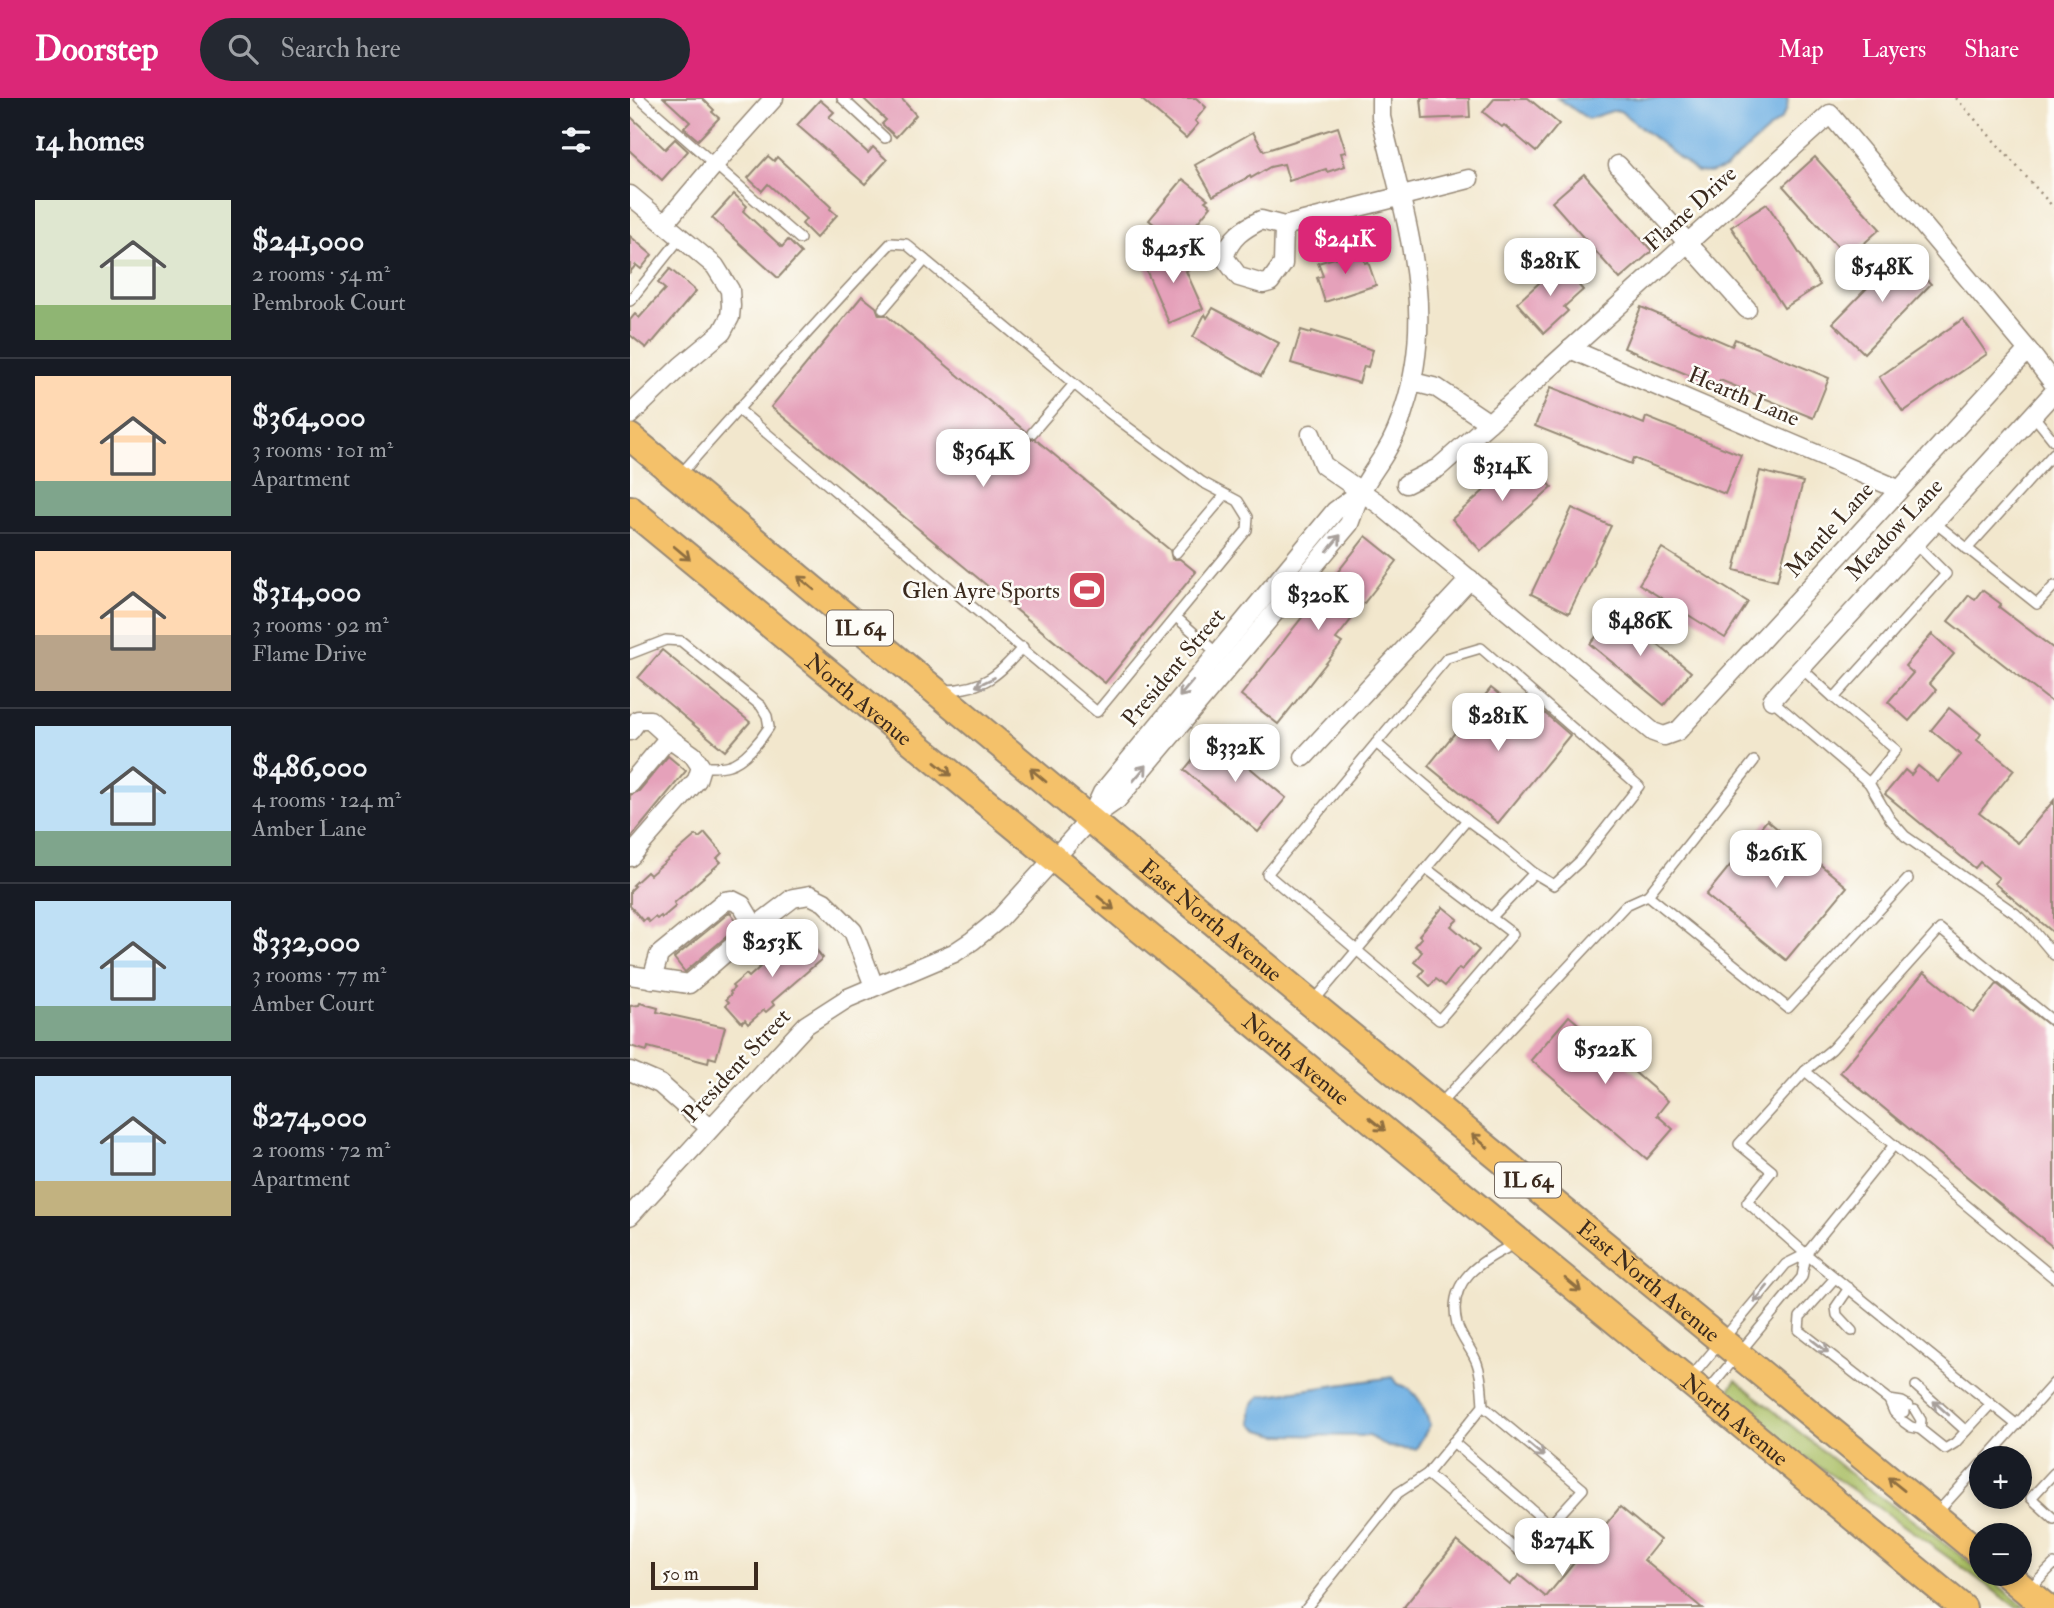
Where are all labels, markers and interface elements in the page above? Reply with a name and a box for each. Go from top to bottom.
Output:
search box [200,18,690,81]
text: Doorstep [35,29,158,70]
icon: search [224,30,262,68]
text: Search here [280,33,401,65]
text: Map [1779,34,1824,65]
text: Layers [1862,34,1926,65]
text: Share [1964,34,2019,65]
icon: filters [557,121,595,159]
text: 14 homes [35,122,144,159]
street label: Flame Drive [1638,159,1743,258]
pin: $241K [1296,216,1394,276]
text: $241,000 [252,222,364,259]
text: $241K [1314,224,1376,253]
pin: $425K [1124,226,1222,285]
icon: home [91,228,175,312]
text: $425K [1141,233,1205,262]
pin: $281K [1501,238,1599,298]
pin: $548K [1833,244,1931,304]
text: $281K [1520,246,1580,275]
text: $548K [1851,252,1913,281]
text: 2 rooms · 54 m² [252,259,390,288]
text: Pembrook Court [252,288,406,317]
street label: Hearth Lane [1684,360,1804,433]
text: $364,000 [252,398,366,435]
icon: home [91,404,175,488]
pin: $364K [934,430,1032,489]
text: 3 rooms · 101 m² [252,435,393,464]
text: $364K [952,437,1014,466]
pin: $314K [1453,444,1551,503]
text: $314K [1473,451,1531,480]
text: Apartment [252,464,350,493]
street label: Meadow Lane [1839,472,1949,587]
street label: Mantle Lane [1779,475,1880,583]
one-way arrow [1326,534,1341,552]
one-way arrow [673,545,691,561]
sports icon: Glen Ayre Sports [1066,569,1108,611]
text: $314,000 [252,573,361,610]
pin: $320K [1269,573,1367,632]
one-way arrow [797,575,815,591]
place label: Glen Ayre Sports [902,576,1060,606]
icon: home [91,579,175,663]
text: $320K [1287,580,1349,609]
pin: $486K [1591,598,1689,658]
street label: President Street [1115,602,1231,732]
text: $486K [1608,606,1672,635]
text: 3 rooms · 92 m² [252,610,389,639]
road number: IL 64 [827,610,893,646]
text: Flame Drive [252,639,367,668]
street label: North Avenue [799,647,919,753]
one-way arrow [975,675,996,689]
one-way arrow [1178,680,1194,698]
pin: $281K [1449,694,1547,753]
text: $281K [1468,701,1528,730]
pin: $332K [1186,724,1284,784]
text: $332K [1206,732,1264,761]
text: $486,000 [252,748,368,785]
icon: home [91,754,175,838]
one-way arrow [934,761,952,777]
one-way arrow [1132,765,1148,783]
one-way arrow [1029,768,1047,783]
text: 4 rooms · 124 m² [252,785,401,814]
text: Amber Lane [252,814,366,843]
pin: $261K [1727,830,1825,890]
text: $261K [1746,838,1806,867]
street label: East North Avenue [1134,853,1289,989]
one-way arrow [1097,895,1115,910]
pin: $253K [723,920,821,979]
text: $332,000 [252,923,361,960]
text: $253K [742,927,802,956]
icon: home [91,929,175,1013]
text: 3 rooms · 77 m² [252,960,387,989]
text: Amber Court [252,989,375,1018]
street label: President Street [676,1002,797,1128]
street label: North Avenue [1236,1007,1356,1112]
pin: $522K [1556,1026,1654,1086]
text: $522K [1574,1034,1636,1063]
text: $274,000 [252,1098,367,1135]
icon: home [91,1104,175,1188]
one-way arrow [1368,1117,1386,1132]
one-way arrow [1471,1133,1489,1149]
text: 2 rooms · 72 m² [252,1135,390,1164]
road number: IL 64 [1495,1162,1561,1198]
text: Apartment [252,1164,350,1193]
street label: East North Avenue [1571,1214,1726,1349]
one-way arrow [1563,1278,1581,1293]
one-way arrow [1753,1284,1769,1302]
one-way arrow [1810,1339,1829,1354]
street label: North Avenue [1675,1367,1795,1473]
one-way arrow [1933,1400,1950,1417]
one-way arrow [1526,1442,1544,1458]
map controls [1969,1446,2032,1586]
button: + [1969,1446,2032,1509]
one-way arrow [1887,1476,1905,1491]
pin: $274K [1513,1518,1611,1578]
button: − [1969,1523,2032,1586]
text: $274K [1530,1526,1594,1555]
scale bar [651,1559,758,1591]
text: 50 m [662,1562,699,1586]

